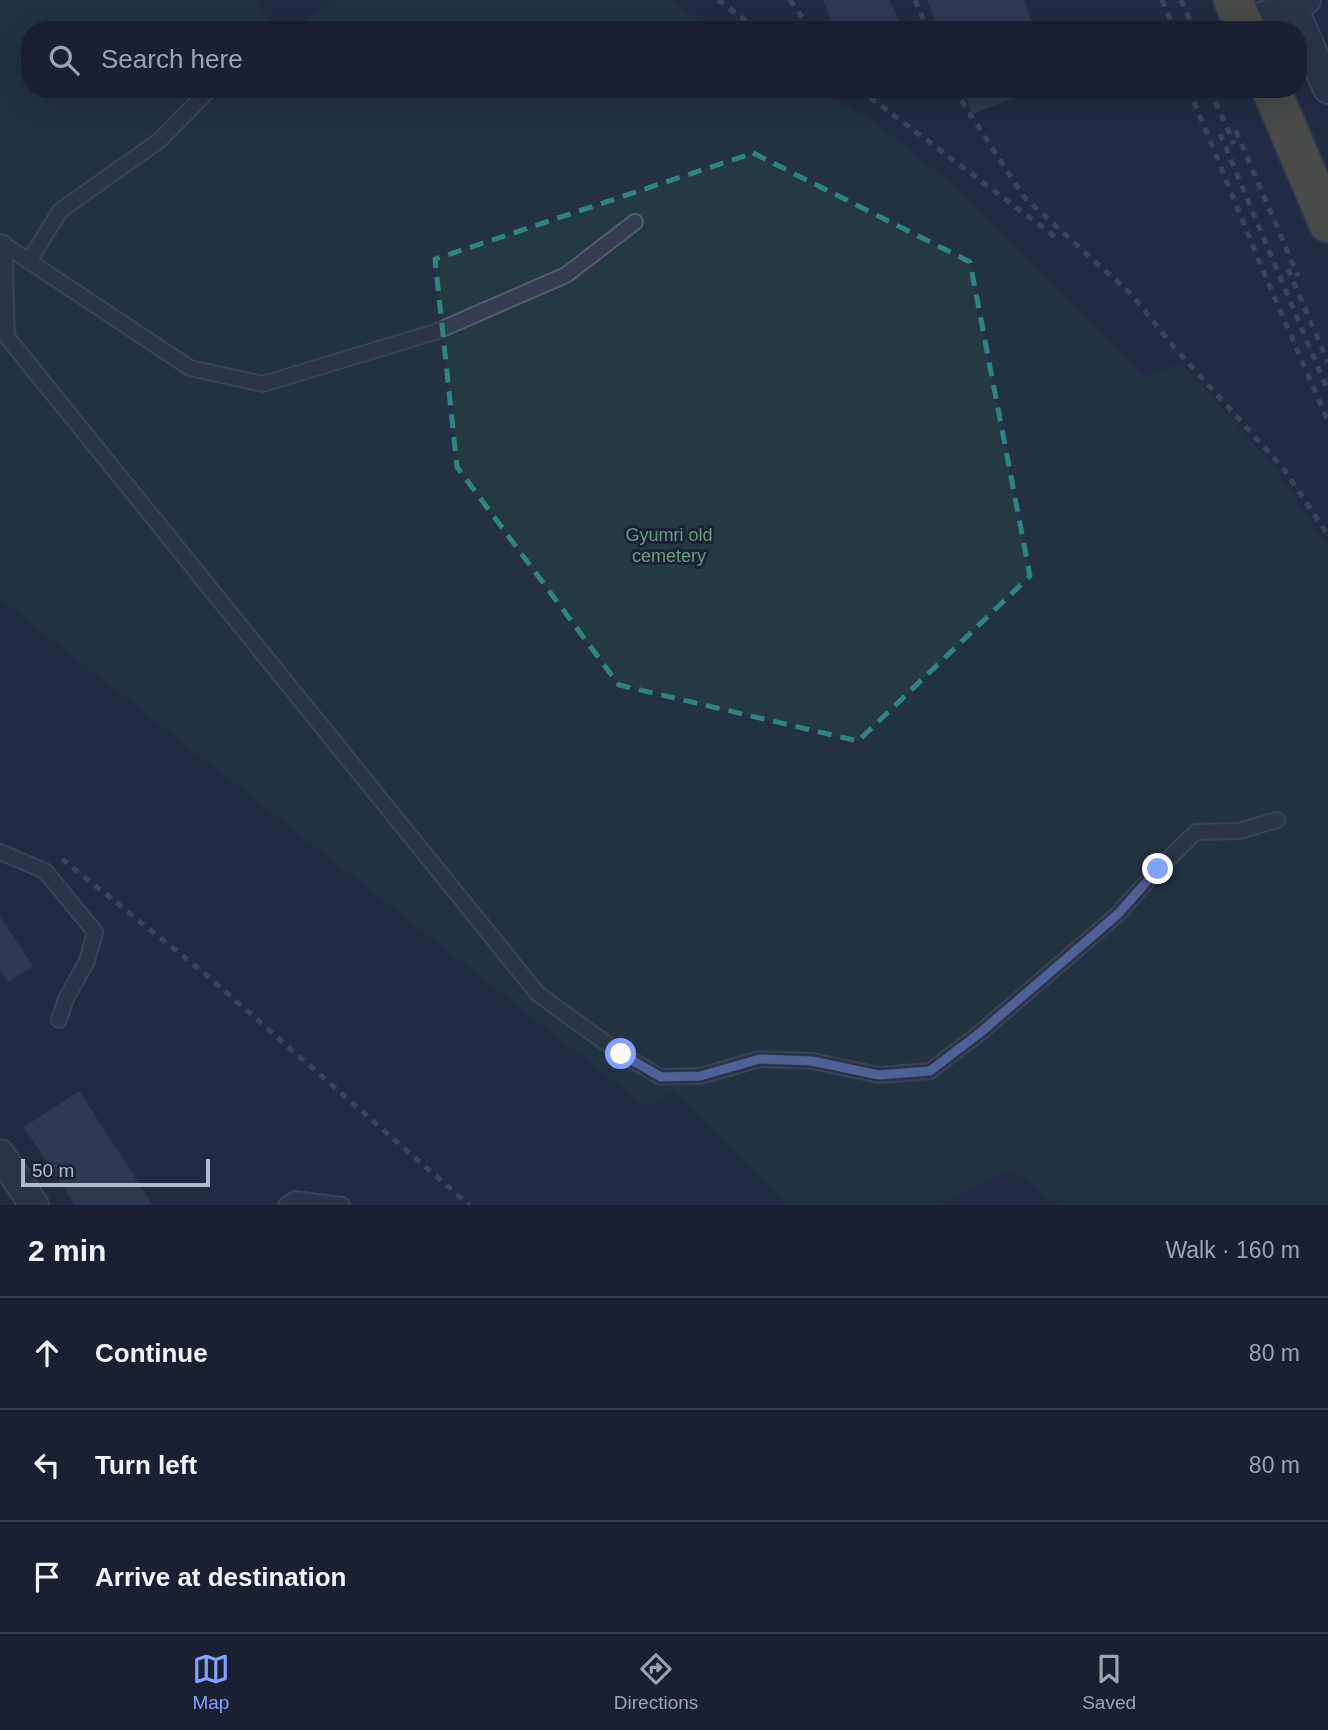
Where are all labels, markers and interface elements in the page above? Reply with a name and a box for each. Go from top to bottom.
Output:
search box [21,21,1307,98]
icon: search [45,41,83,79]
text: Search here [101,44,243,74]
park label: Gyumri old cemetery [625,525,713,566]
route end [1142,853,1173,884]
route start [605,1038,636,1069]
scale bar [21,1156,210,1188]
text: 50 m [32,1160,74,1181]
text: 2 min [28,1234,106,1267]
text: Walk · 160 m [1165,1237,1300,1263]
icon: ahead [28,1334,66,1372]
text: Continue [95,1338,208,1368]
text: 80 m [1249,1340,1300,1366]
icon: left [28,1446,66,1484]
text: Turn left [95,1450,197,1480]
text: 80 m [1249,1452,1300,1478]
icon: arrive [28,1558,66,1596]
text: Arrive at destination [95,1562,346,1592]
tab: Map [192,1650,230,1714]
tab: Directions [614,1650,698,1714]
tab: Saved [1082,1650,1136,1714]

